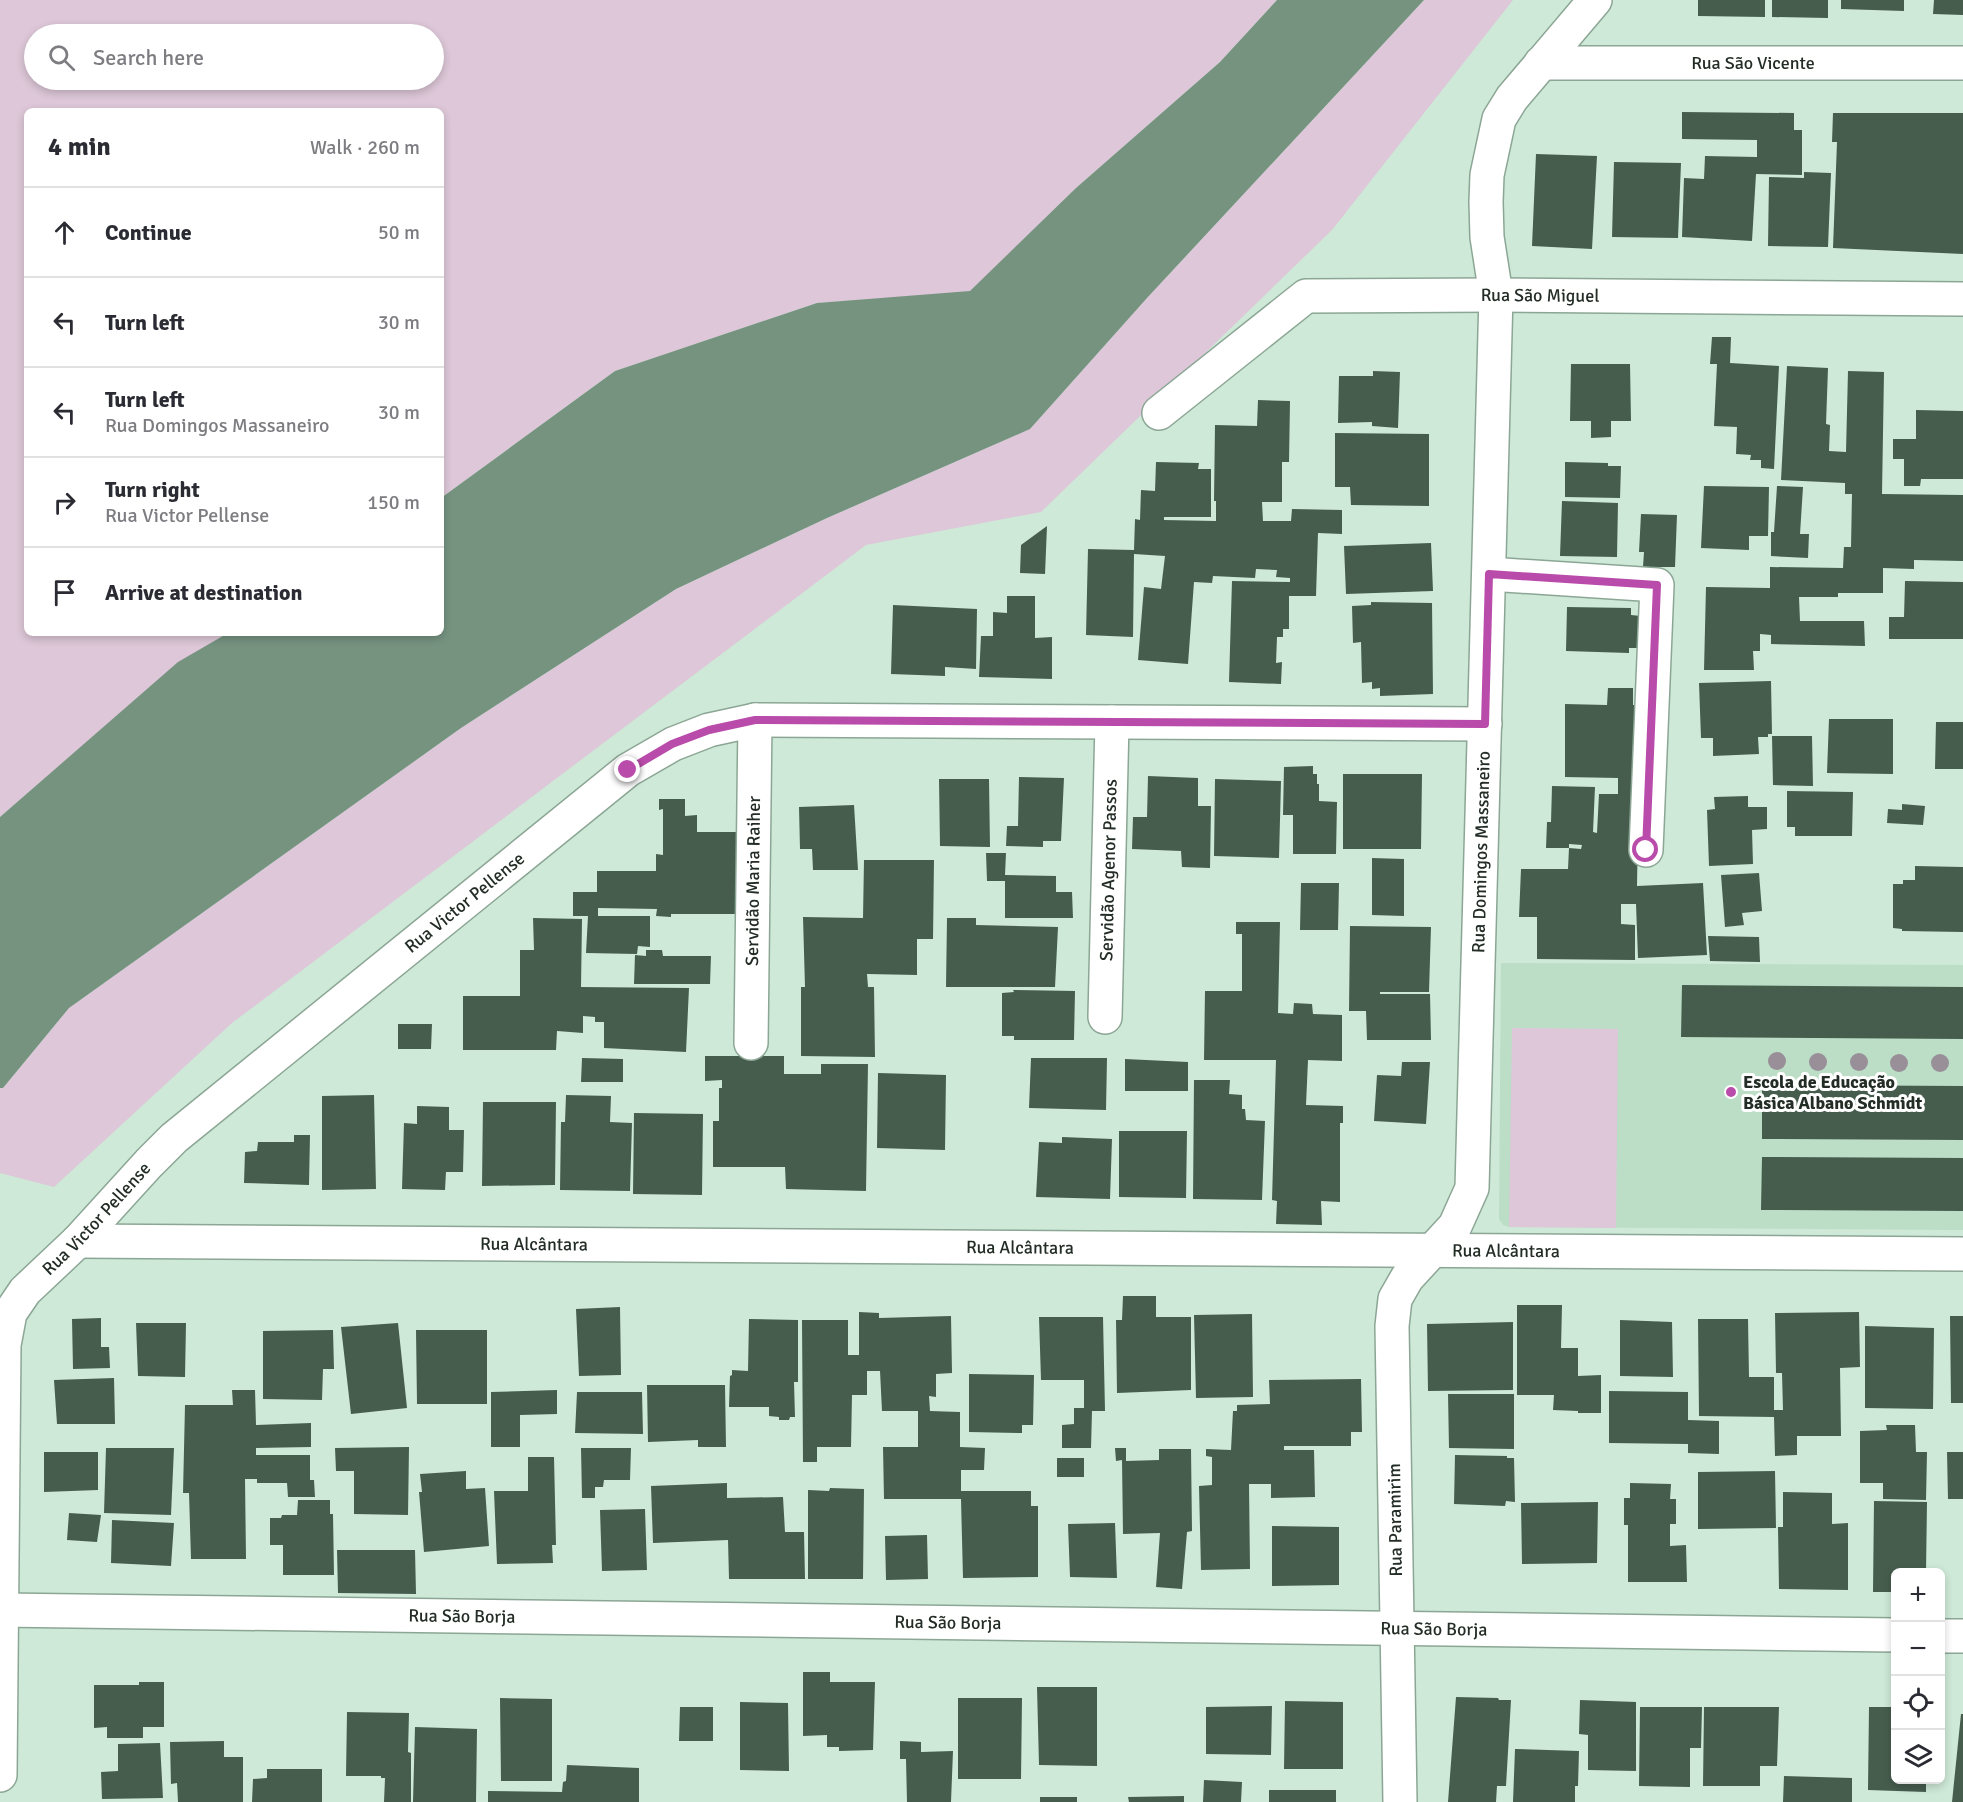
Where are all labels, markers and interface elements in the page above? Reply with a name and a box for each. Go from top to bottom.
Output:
search box [24,24,444,90]
icon: search [45,41,78,74]
text: Search here [93,44,204,71]
street label: Rua São Vicente [1691,52,1815,74]
text: 4 min [48,131,111,163]
text: Walk · 260 m [310,135,420,160]
icon: ahead [48,216,81,249]
text: Continue [105,219,192,246]
text: 50 m [378,220,420,245]
street label: Rua São Miguel [1481,284,1600,307]
icon: left [48,306,81,339]
text: Turn left [105,309,185,336]
text: 30 m [378,310,420,335]
text: Turn left [105,386,185,413]
icon: left [48,396,81,429]
text: 30 m [378,400,420,425]
text: Rua Domingos Massaneiro [105,413,329,438]
text: Turn right [105,476,200,503]
icon: right [48,486,81,519]
text: 150 m [367,490,420,515]
text: Rua Victor Pellense [105,503,269,528]
icon: arrive [48,576,81,609]
text: Arrive at destination [105,579,302,606]
street label: Rua Domingos Massaneiro [1467,751,1495,953]
route end [614,756,640,782]
street label: Servidão Agenor Passos [1095,779,1122,961]
street label: Servidão Maria Raiher [741,796,765,966]
route start [1632,836,1658,862]
street label: Rua Victor Pellense [400,847,529,958]
place label: Escola de Educação Básica Albano Schmidt [1743,1071,1922,1114]
marker: Escola de Educação Básica Albano Schmidt [1724,1085,1738,1099]
street label: Rua Victor Pellense [38,1158,155,1280]
street label: Rua Alcântara [480,1233,588,1256]
street label: Rua Alcântara [966,1236,1074,1259]
street label: Rua Alcântara [1452,1239,1560,1262]
street label: Rua Paramirim [1383,1463,1407,1577]
map controls [1891,1568,1945,1784]
button: + [1891,1568,1945,1622]
street label: Rua São Borja [408,1604,516,1628]
street label: Rua São Borja [894,1611,1002,1634]
street label: Rua São Borja [1380,1617,1488,1641]
button: − [1891,1622,1945,1676]
button: locate [1891,1676,1945,1730]
button: layers [1891,1730,1945,1784]

